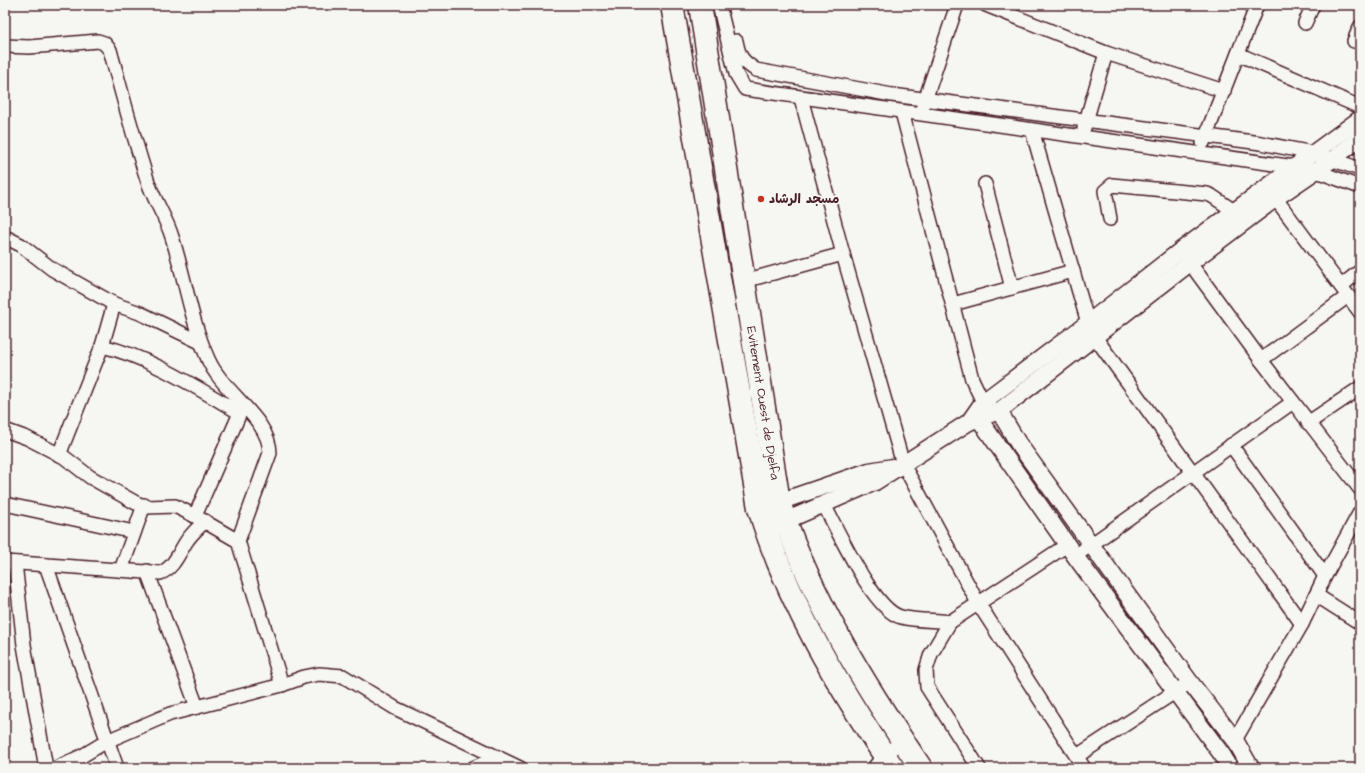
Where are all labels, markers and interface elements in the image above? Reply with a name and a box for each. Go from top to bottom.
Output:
place label: مسجد الرشاد [769,190,839,208]
marker: مسجد الرشاد [756,194,766,204]
street label: Evitement Ouest de Djelfa [742,325,784,481]

